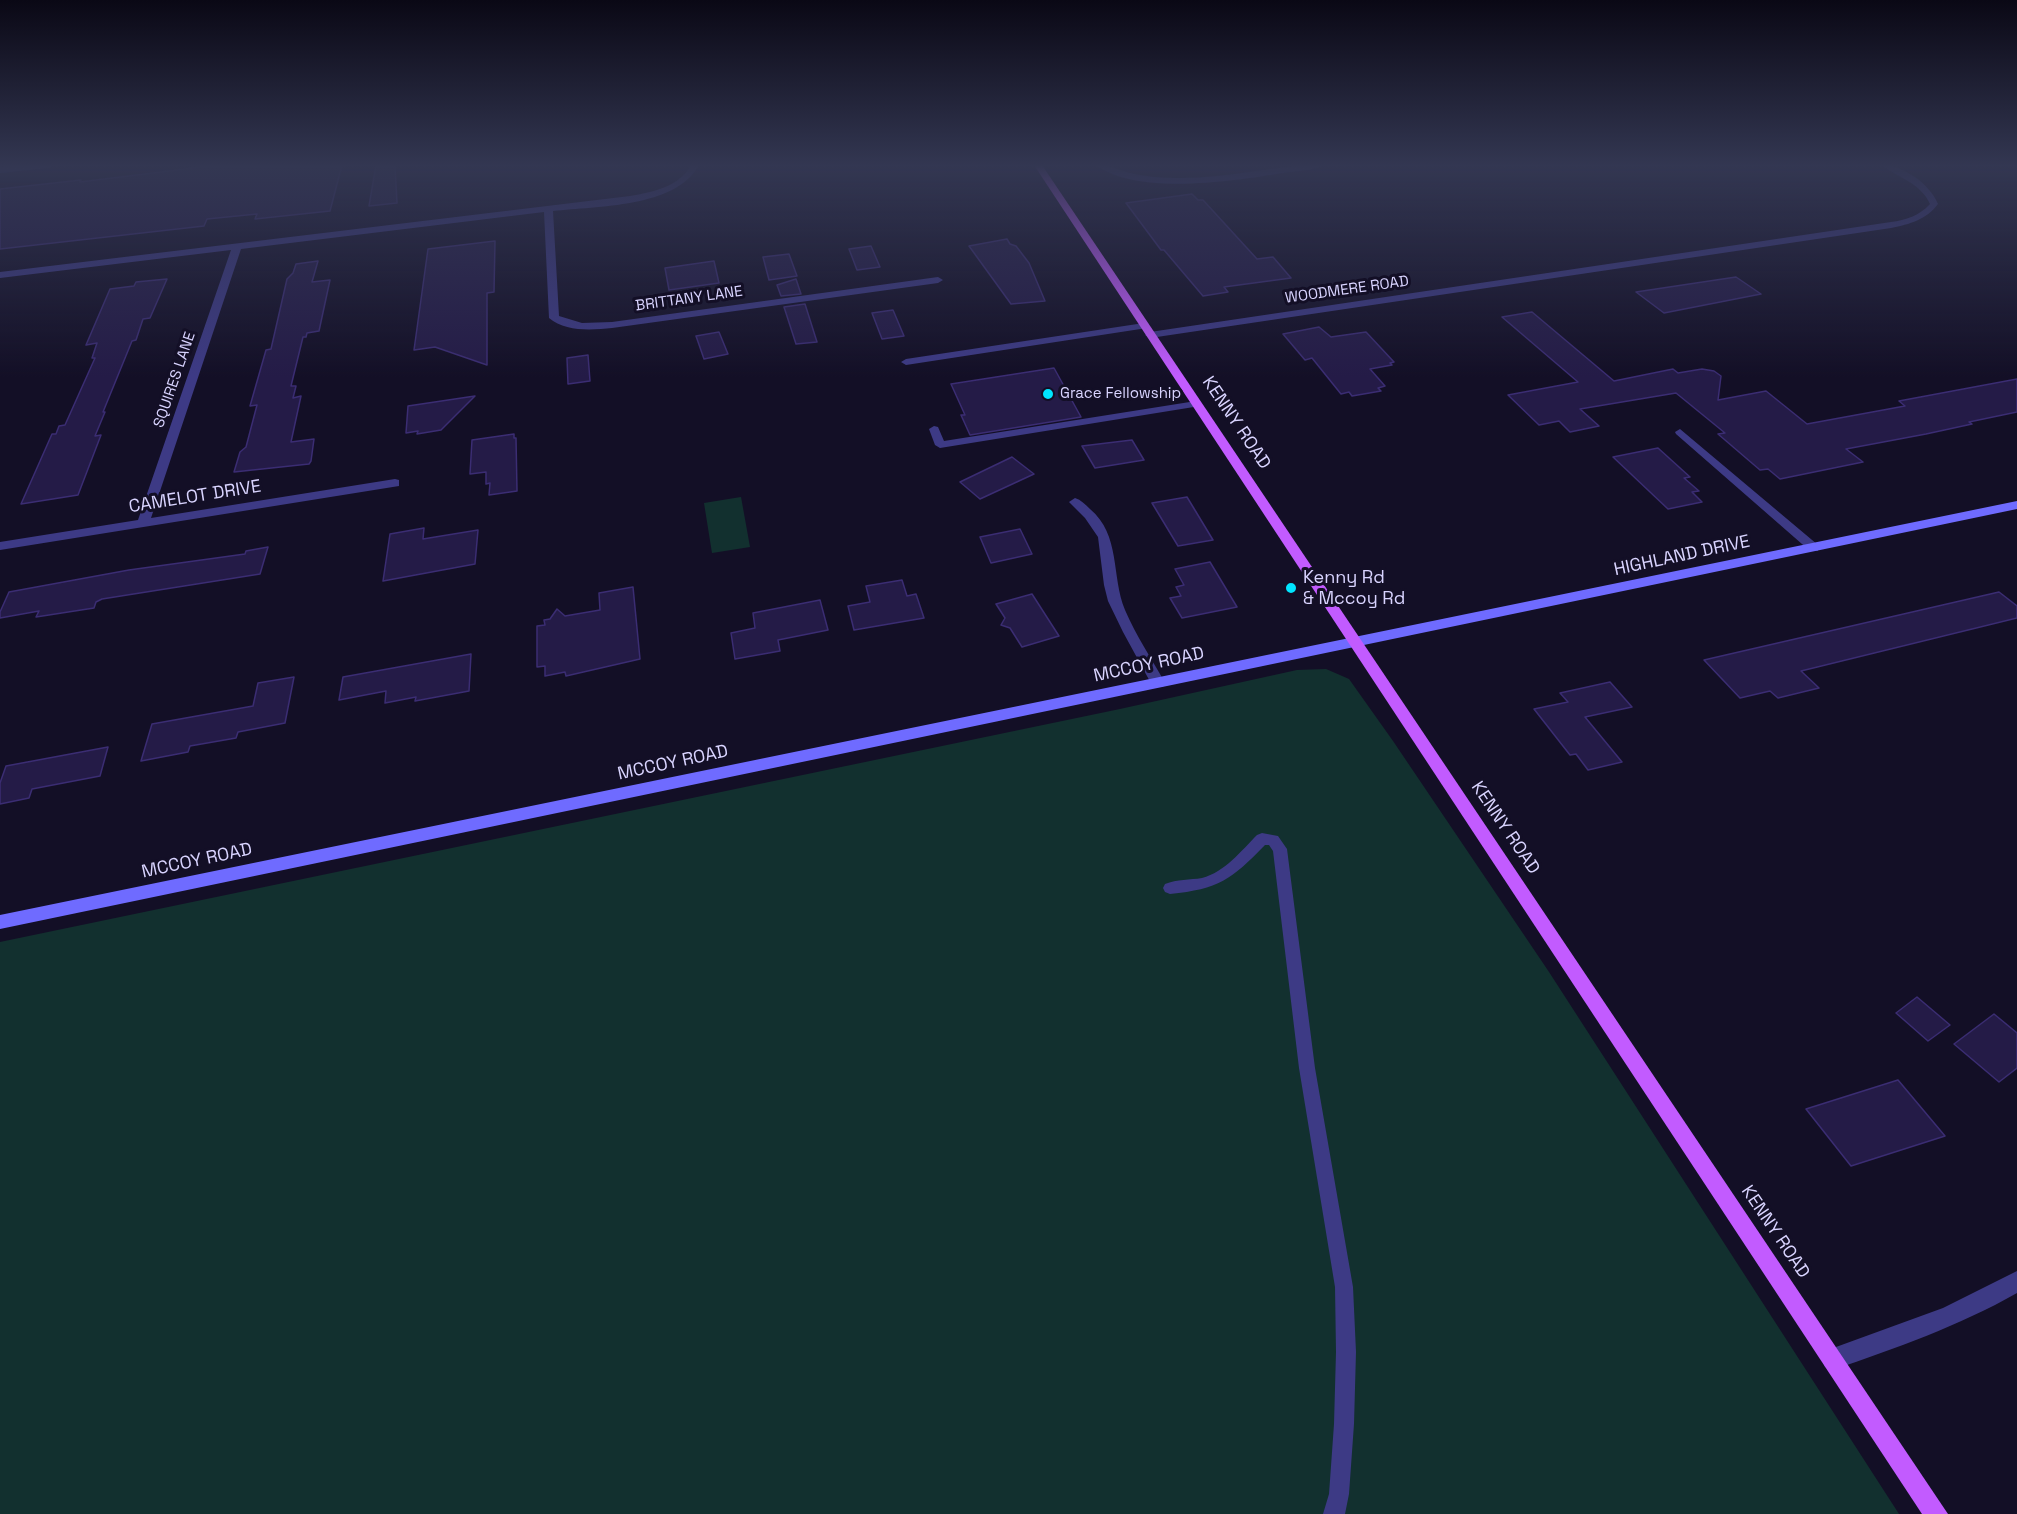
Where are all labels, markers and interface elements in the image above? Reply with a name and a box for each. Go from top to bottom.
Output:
street label: WOODMERE ROAD [1284,272,1410,308]
street label: BRITTANY LANE [634,283,744,315]
street label: SQUIRES LANE [150,330,200,430]
street label: KENNY ROAD [1197,373,1275,473]
place label: Grace Fellowship [1060,385,1181,403]
marker: Grace Fellowship [1041,387,1055,401]
street label: CAMELOT DRIVE [127,476,263,518]
street label: HIGHLAND DRIVE [1612,531,1752,581]
place label: Kenny Rd & Mccoy Rd [1303,567,1405,610]
marker: Kenny Rd & Mccoy Rd [1284,581,1298,595]
street label: MCCOY ROAD [1092,643,1206,687]
street label: MCCOY ROAD [616,741,730,785]
street label: KENNY ROAD [1466,778,1544,878]
street label: MCCOY ROAD [140,839,254,883]
street label: KENNY ROAD [1736,1182,1814,1282]

